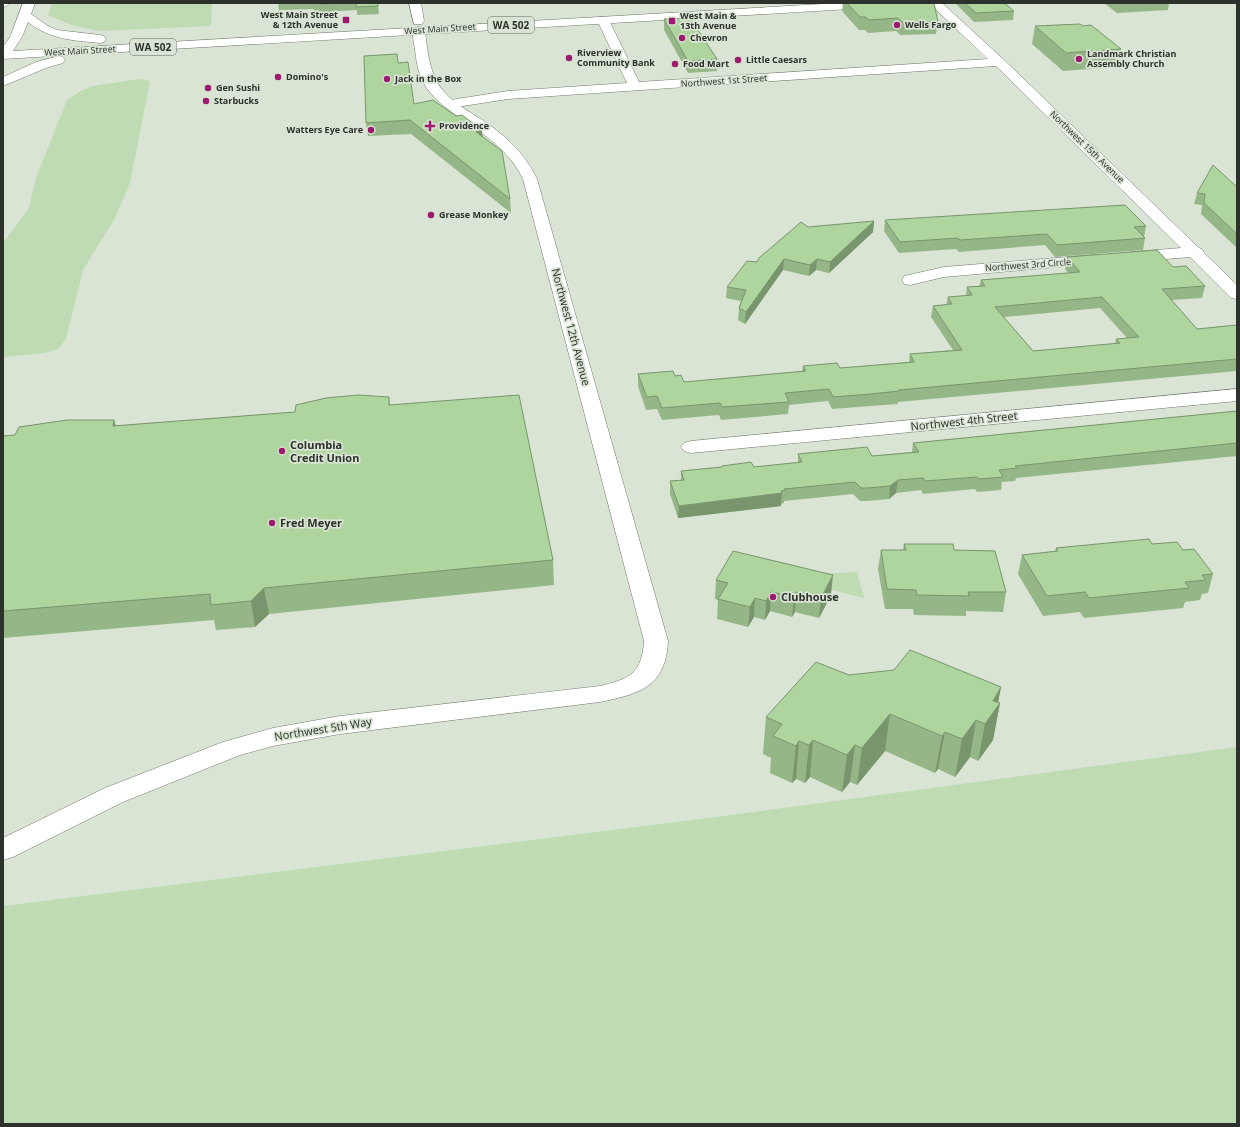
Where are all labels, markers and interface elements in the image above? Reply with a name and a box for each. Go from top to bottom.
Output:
place label: West Main Street & 12th Avenue [261,8,338,31]
place label: West Main & 13th Avenue [680,9,737,32]
marker: West Main Street & 12th Avenue [341,15,351,25]
marker: West Main & 13th Avenue [667,16,677,26]
road number: WA 502 [488,17,534,33]
place label: Wells Fargo [905,18,957,31]
street label: West Main Street [404,20,476,37]
marker: Wells Fargo [892,20,902,30]
place label: Chevron [690,31,728,44]
marker: Chevron [677,33,687,43]
road number: WA 502 [130,39,176,55]
street label: West Main Street [44,42,116,59]
place label: Riverview Community Bank [577,46,655,69]
place label: Landmark Christian Assembly Church [1087,47,1176,70]
marker: Riverview Community Bank [564,53,574,63]
place label: Little Caesars [746,53,808,66]
marker: Landmark Christian Assembly Church [1074,54,1084,64]
marker: Little Caesars [733,55,743,65]
place label: Food Mart [683,57,729,70]
marker: Food Mart [670,59,680,69]
place label: Domino's [286,70,329,83]
street label: Northwest 1st Street [680,71,768,90]
marker: Domino's [273,72,283,82]
place label: Jack in the Box [394,72,462,85]
marker: Jack in the Box [382,74,392,84]
place label: Gen Sushi [216,81,260,94]
marker: Gen Sushi [203,83,213,93]
place label: Starbucks [214,94,259,107]
marker: Starbucks [201,96,211,106]
street label: Northwest 15th Avenue [1047,108,1128,186]
place label: Providence [439,119,489,132]
marker: Providence [424,120,436,132]
place label: Watters Eye Care [286,123,363,136]
marker: Watters Eye Care [366,125,376,135]
place label: Grease Monkey [439,208,509,221]
marker: Grease Monkey [426,210,436,220]
street label: Northwest 3rd Circle [984,255,1072,274]
street label: Northwest 12th Avenue [549,266,594,387]
street label: Northwest 4th Street [910,407,1018,434]
place label: Columbia Credit Union [290,437,359,465]
marker: Columbia Credit Union [277,446,287,456]
place label: Fred Meyer [280,515,342,530]
marker: Fred Meyer [267,518,277,528]
place label: Clubhouse [781,589,839,604]
marker: Clubhouse [768,592,778,602]
street label: Northwest 5th Way [273,713,373,744]

